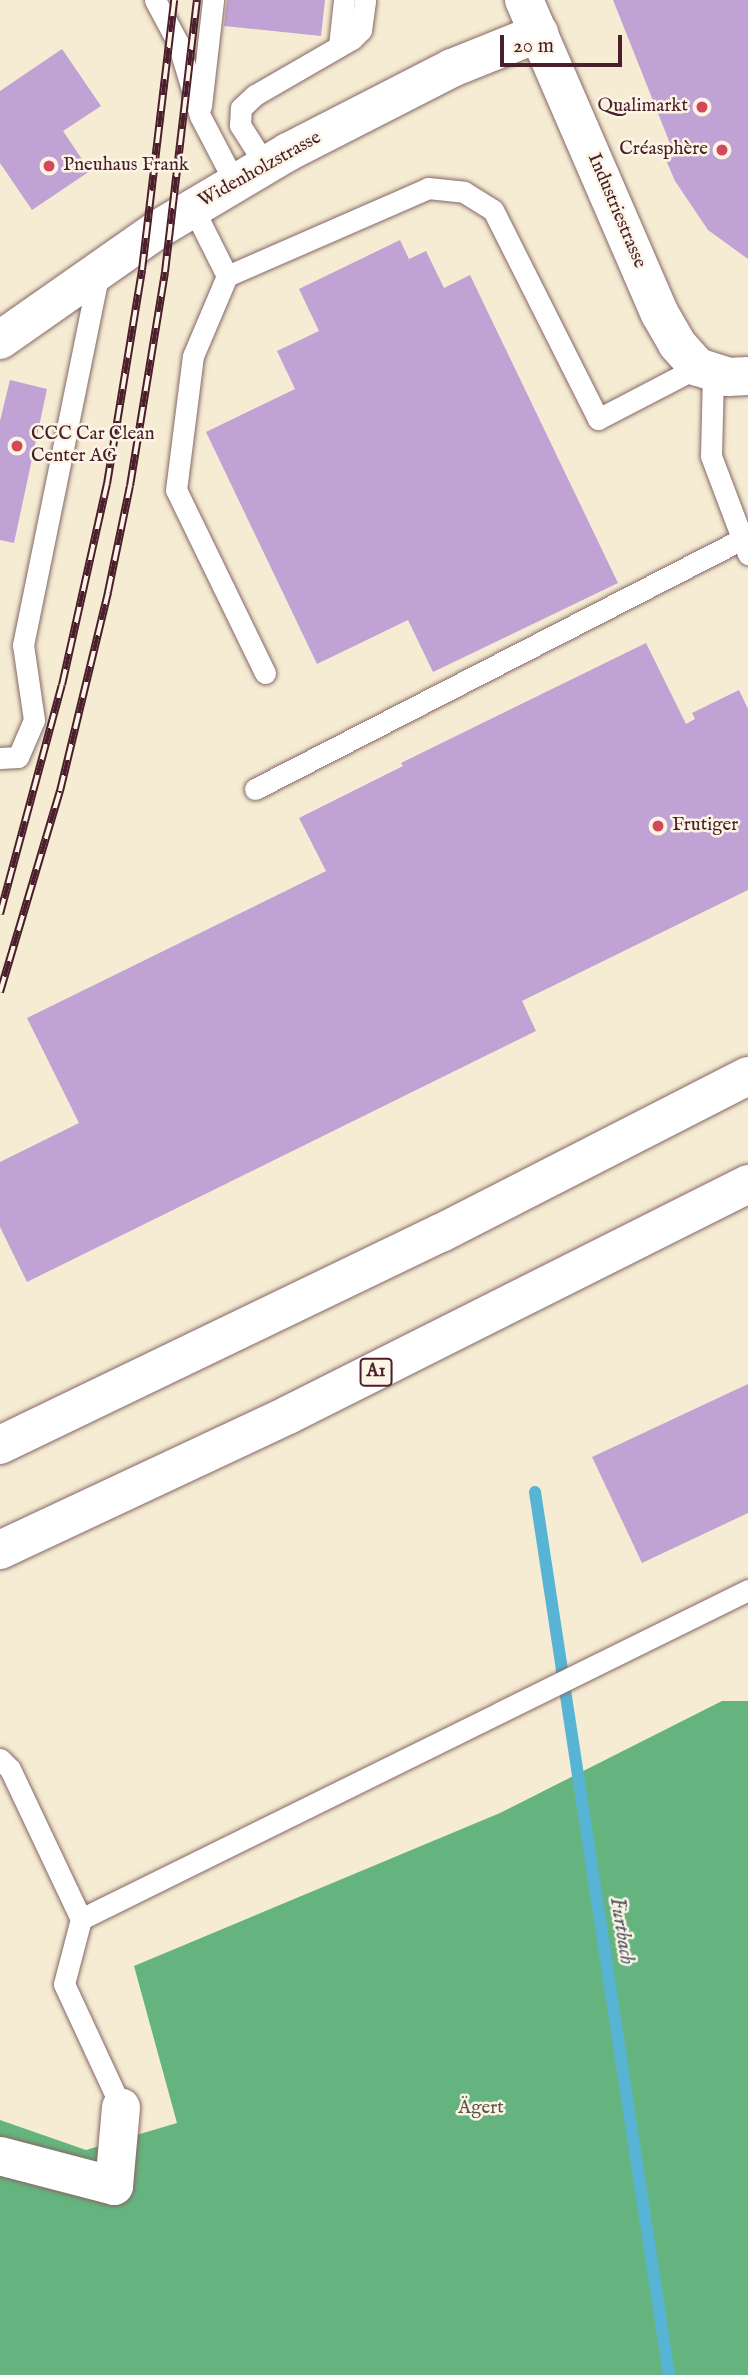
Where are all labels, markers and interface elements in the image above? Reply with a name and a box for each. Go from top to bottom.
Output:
scale bar [503,21,626,65]
text: 20 m [513,33,554,60]
place label: Qualimarkt [598,96,688,118]
marker: Qualimarkt [694,99,710,115]
street label: Widenholzstrasse [195,127,325,213]
place label: Créasphère [619,139,708,161]
marker: Créasphère [714,142,730,158]
street label: Industriestrasse [582,150,650,272]
place label: Pneuhaus Frank [63,155,189,177]
marker: Pneuhaus Frank [41,158,57,174]
place label: CCC Car Clean Center AG [31,424,155,468]
marker: CCC Car Clean Center AG [9,438,25,454]
place label: Frutiger [672,815,738,837]
marker: Frutiger [650,818,666,834]
road number: A1 [358,1358,394,1386]
water label: Furtbach [603,1896,639,1966]
park label: Ägert [458,2098,504,2120]

